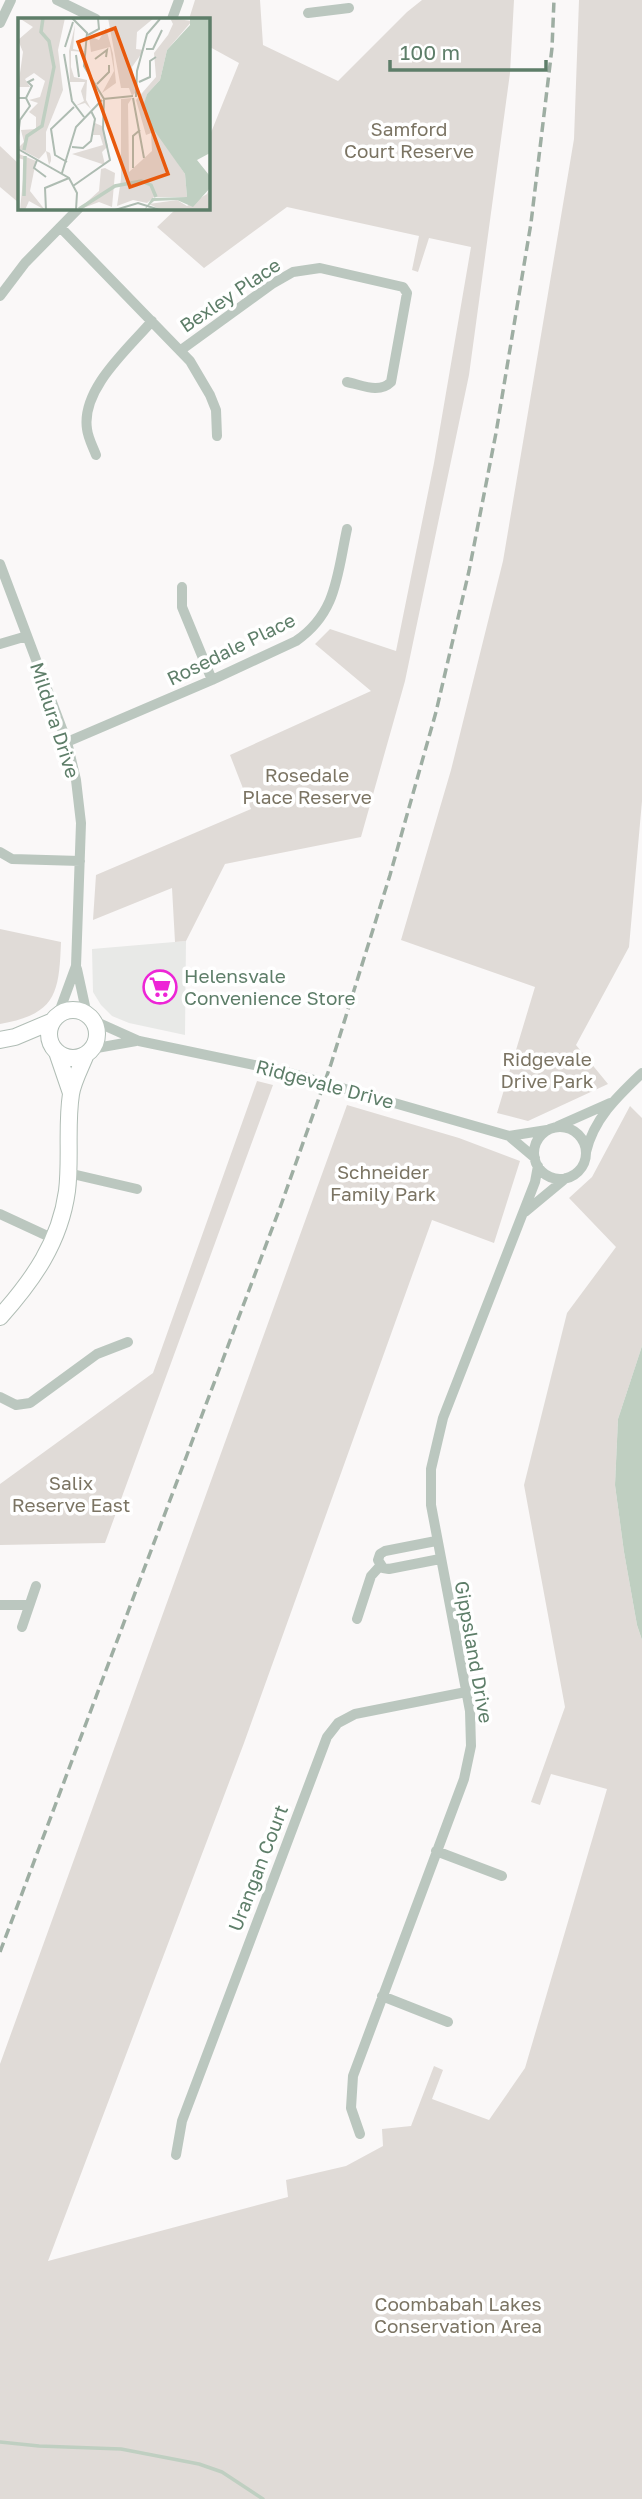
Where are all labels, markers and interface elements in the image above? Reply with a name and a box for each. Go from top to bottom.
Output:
inset map [18,18,210,210]
scale bar [390,28,546,72]
text: 100 m [400,39,460,65]
park label: Samford Court Reserve [344,117,474,162]
street label: Bexley Place [175,253,284,337]
street label: Rosedale Place [163,608,299,690]
street label: Mildura Drive [26,659,85,781]
park label: Rosedale Place Reserve [242,763,372,808]
place label: Helensvale Convenience Store [184,964,356,1009]
supermarket icon: Helensvale Convenience Store [141,968,179,1006]
park label: Ridgevale Drive Park [501,1047,594,1092]
street label: Ridgevale Drive [254,1054,396,1113]
park label: Schneider Family Park [330,1160,436,1205]
park label: Salix Reserve East [12,1471,130,1516]
street label: Gippsland Drive [451,1579,498,1725]
street label: Urangan Court [223,1801,292,1934]
park label: Coombabah Lakes Conservation Area [374,2292,542,2337]

